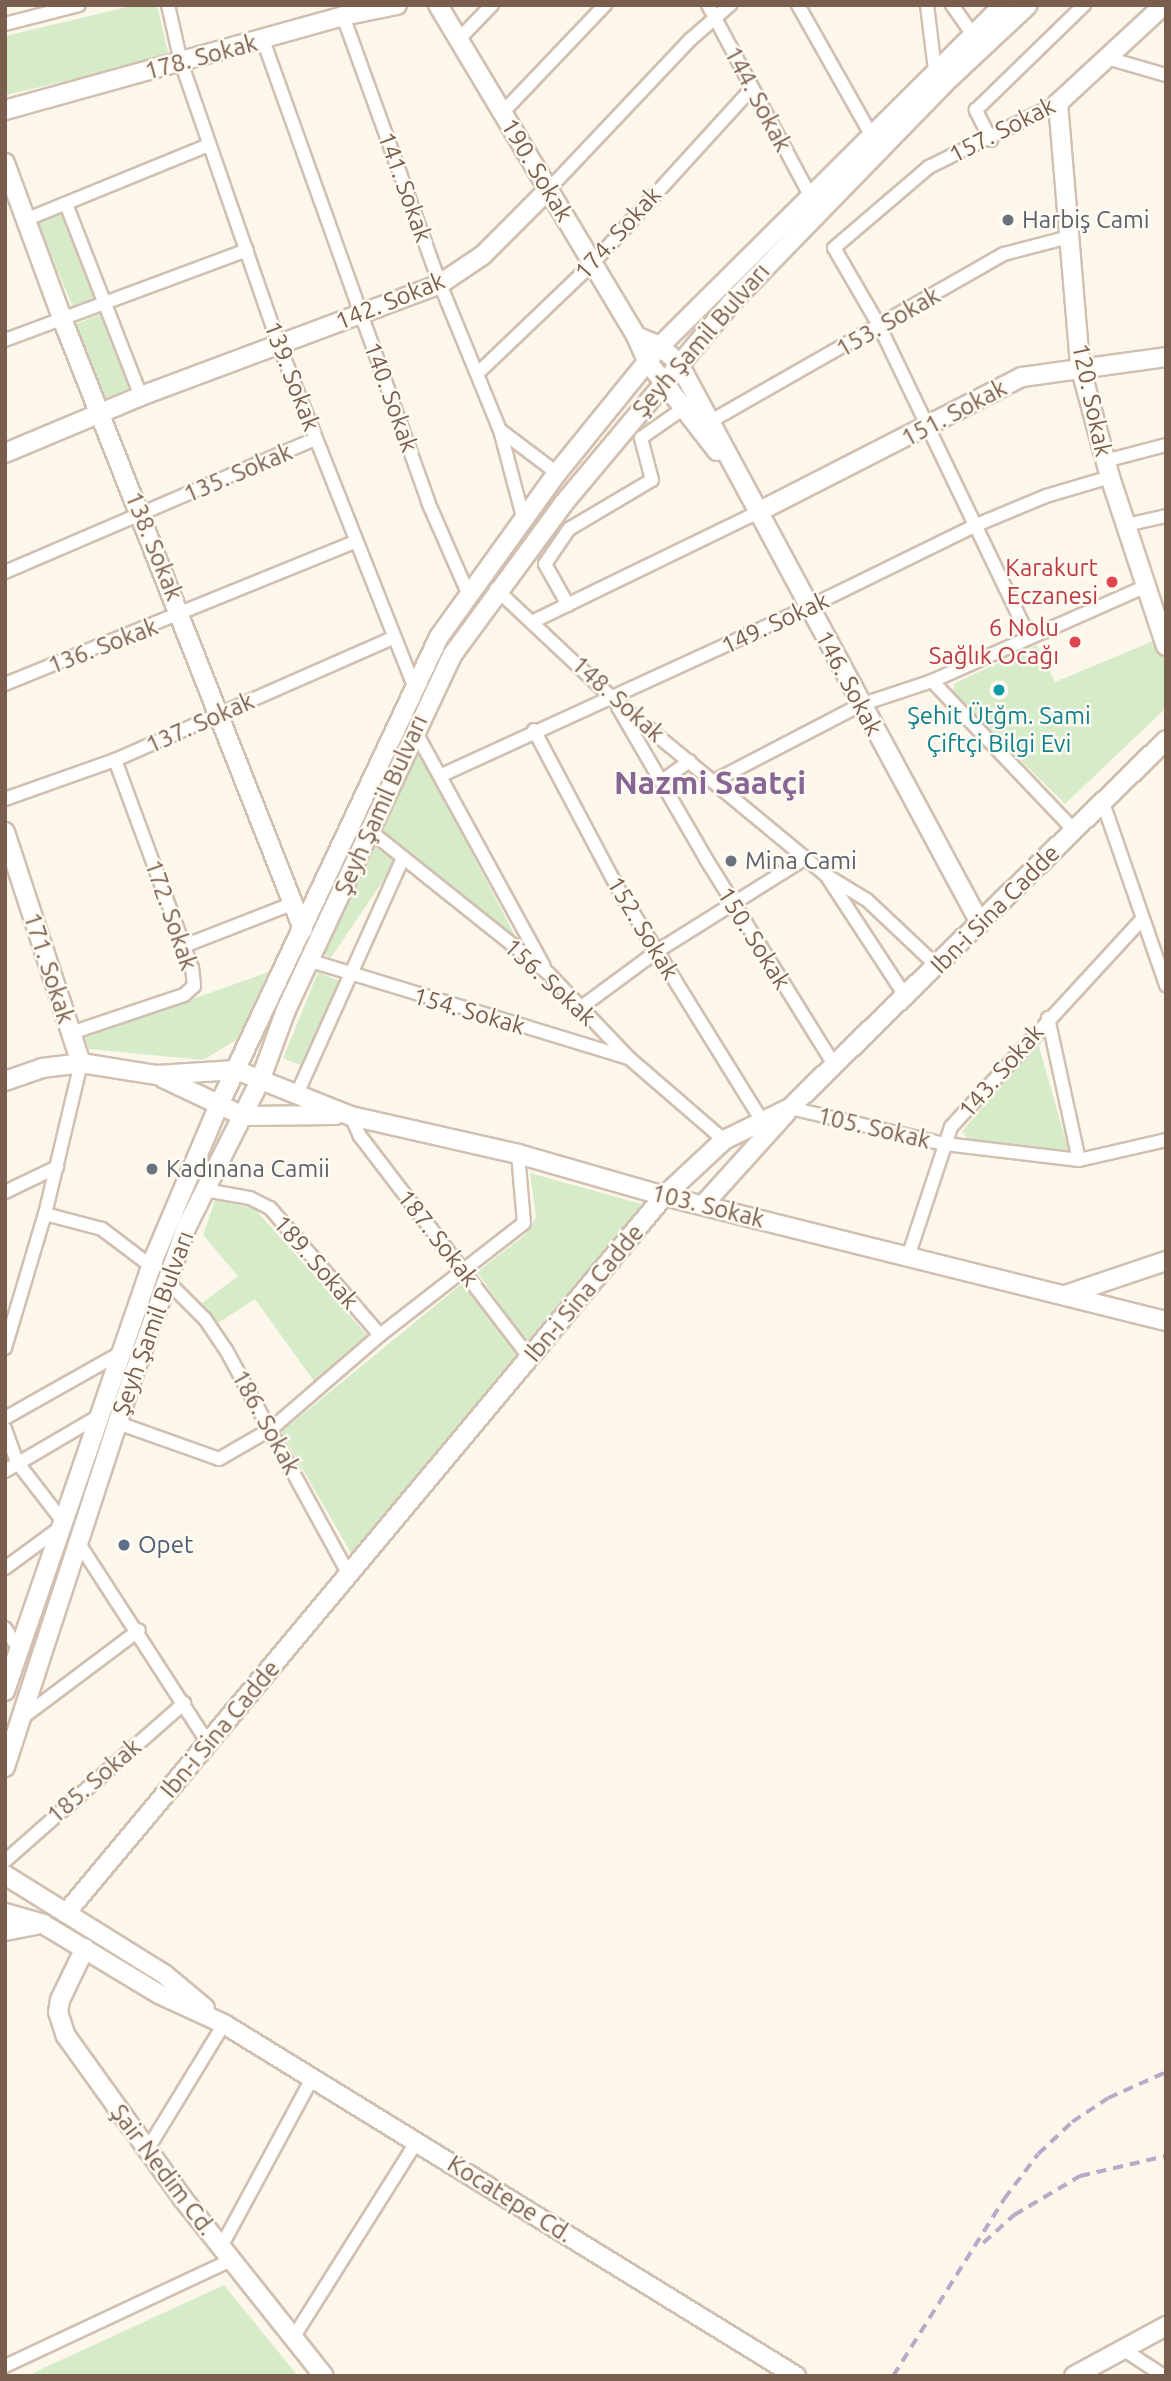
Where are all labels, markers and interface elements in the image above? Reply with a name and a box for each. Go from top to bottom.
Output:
street label: 178. Sokak [142,28,260,86]
street label: 144. Sokak [718,41,798,157]
street label: 157. Sokak [944,91,1060,169]
street label: 190. Sokak [495,113,579,227]
street label: 141. Sokak [372,128,438,246]
street label: 174. Sokak [569,181,667,285]
place label: Harbiş Cami [1022,206,1150,234]
marker: Harbiş Cami [1000,212,1016,228]
street label: Şeyh Şamil Bulvarı [626,257,776,423]
street label: 142. Sokak [331,266,449,336]
street label: 153. Sokak [831,281,945,363]
street label: 139. Sokak [258,317,326,435]
street label: 140. Sokak [358,338,424,456]
street label: 120. Sokak [1066,341,1118,459]
street label: 151. Sokak [896,373,1012,453]
street label: 135. Sokak [179,437,297,509]
street label: 138. Sokak [119,487,189,605]
place label: Karakurt Eczanesi [1005,554,1098,610]
marker: Karakurt Eczanesi [1104,574,1120,590]
street label: 149. Sokak [717,586,833,660]
street label: 136. Sokak [44,612,162,680]
place label: 6 Nolu Sağlık Ocağı [929,614,1059,670]
street label: 146. Sokak [809,625,889,741]
marker: 6 Nolu Sağlık Ocağı [1065,632,1085,652]
street label: 148. Sokak [566,650,670,748]
marker: Şehit Ütğm. Sami Çiftçi Bilgi Evi [991,682,1007,698]
street label: 137. Sokak [142,686,258,760]
place label: Şehit Ütğm. Sami Çiftçi Bilgi Evi [907,702,1091,758]
street label: Şeyh Şamil Bulvarı [328,711,434,899]
district label: Nazmi Saatçi [614,763,806,801]
street label: Ibn-i Sina Cadde [925,839,1065,979]
place label: Mina Cami [745,847,857,875]
marker: Mina Cami [723,853,739,869]
street label: 172. Sokak [139,856,203,974]
street label: 152. Sokak [601,871,685,985]
street label: 150. Sokak [711,882,797,994]
street label: 171. Sokak [18,909,80,1027]
street label: 156. Sokak [498,932,602,1032]
street label: 154. Sokak [410,981,528,1041]
street label: 143. Sokak [952,1018,1050,1124]
street label: 105. Sokak [815,1101,933,1155]
place label: Kadınana Camii [166,1155,330,1183]
marker: Kadınana Camii [144,1161,160,1177]
street label: 103. Sokak [649,1178,767,1234]
street label: 187. Sokak [391,1184,485,1292]
street label: 189. Sokak [267,1209,365,1315]
street label: Ibn-i Sina Cadde [518,1218,650,1368]
street label: Şeyh Şamil Bulvarı [106,1227,200,1419]
street label: 186. Sokak [225,1365,307,1479]
place label: Opet [138,1531,193,1559]
marker: Opet [116,1537,132,1553]
street label: Ibn-i Sina Cadde [154,1654,286,1804]
street label: 185. Sokak [41,1732,147,1830]
street label: Şair Nedim Cd. [104,2099,222,2241]
street label: Kocatepe Cd. [442,2149,578,2249]

